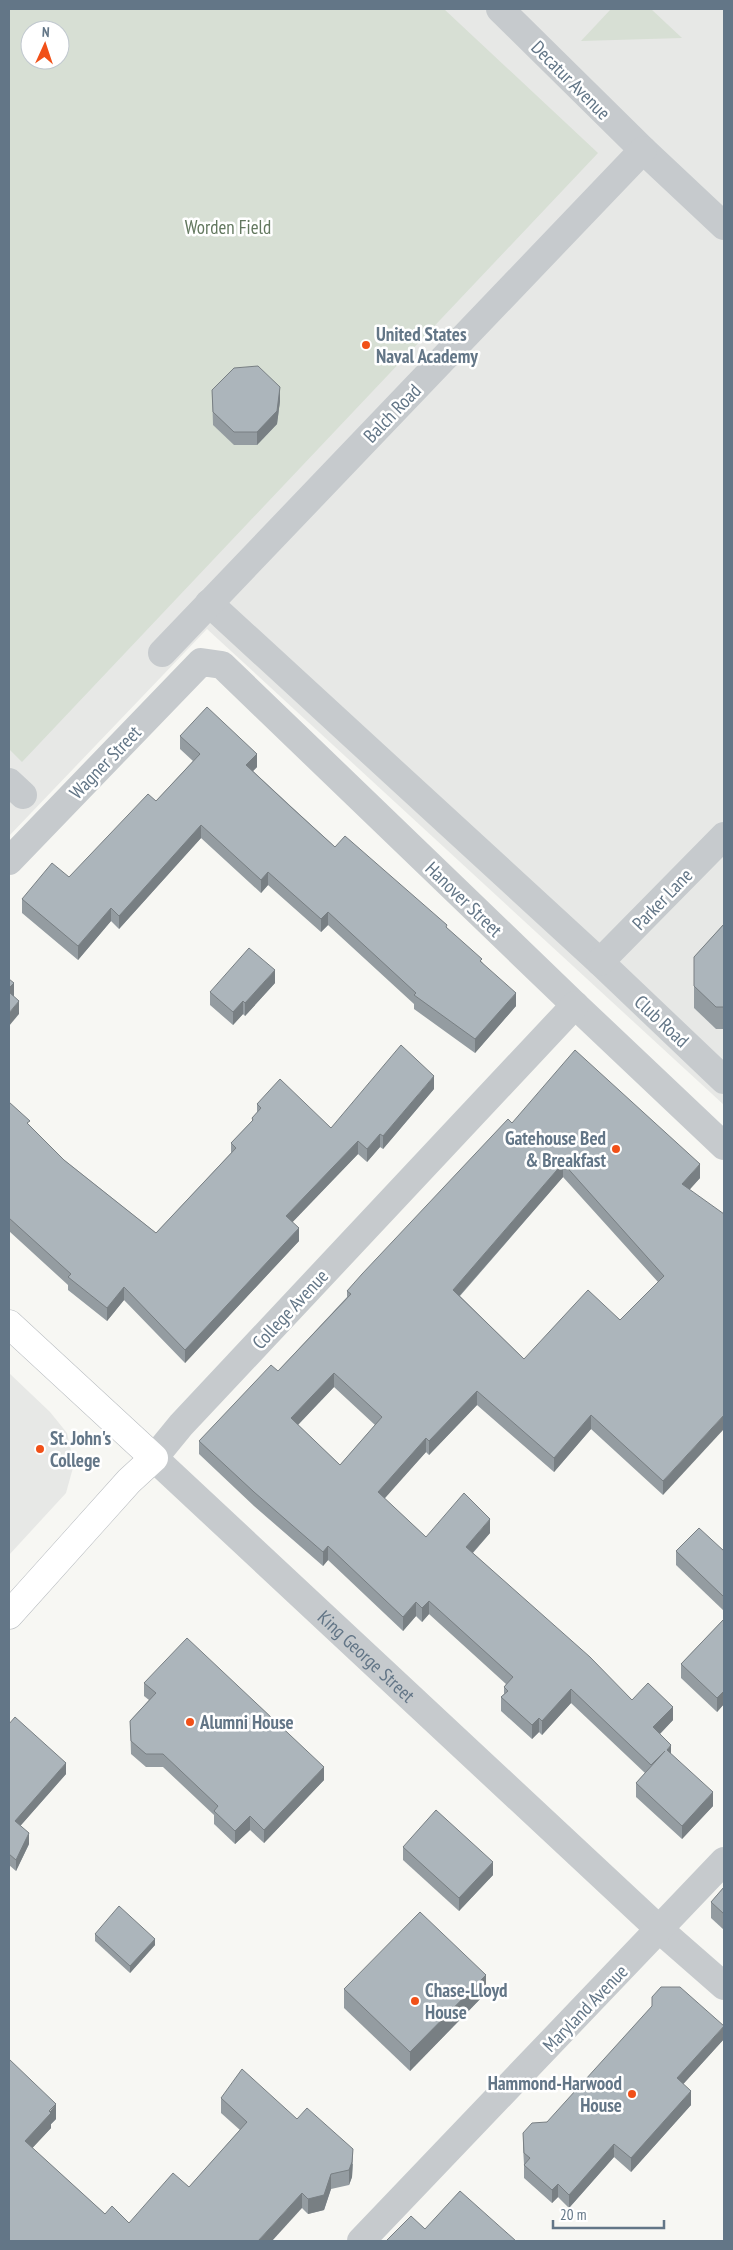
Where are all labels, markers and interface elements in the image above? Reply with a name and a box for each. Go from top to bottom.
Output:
north arrow [20,20,70,70]
text: N [41,23,50,41]
street label: Decatur Avenue [526,35,616,125]
park label: Worden Field [185,215,271,239]
place label: United States Naval Academy [376,322,478,368]
marker: United States Naval Academy [360,339,372,351]
street label: Balch Road [358,379,426,447]
street label: Wagner Street [64,720,146,804]
street label: Hanover Street [420,856,508,942]
street label: Parker Lane [627,863,697,935]
street label: Club Road [630,990,694,1052]
place label: Gatehouse Bed & Breakfast [505,1126,606,1172]
marker: Gatehouse Bed & Breakfast [610,1143,622,1155]
street label: College Avenue [247,1264,333,1354]
place label: St. John's College [50,1426,112,1472]
marker: St. John's College [34,1443,46,1455]
street label: King George Street [313,1605,421,1708]
place label: Alumni House [199,1710,294,1734]
marker: Alumni House [184,1716,196,1728]
street label: Maryland Avenue [537,1959,633,2057]
place label: Chase-Lloyd House [425,1978,508,2024]
marker: Chase-Lloyd House [409,1995,421,2007]
place label: Hammond-Harwood House [488,2071,622,2117]
marker: Hammond-Harwood House [626,2088,638,2100]
scale bar [553,2198,664,2230]
text: 20 m [560,2205,586,2224]

